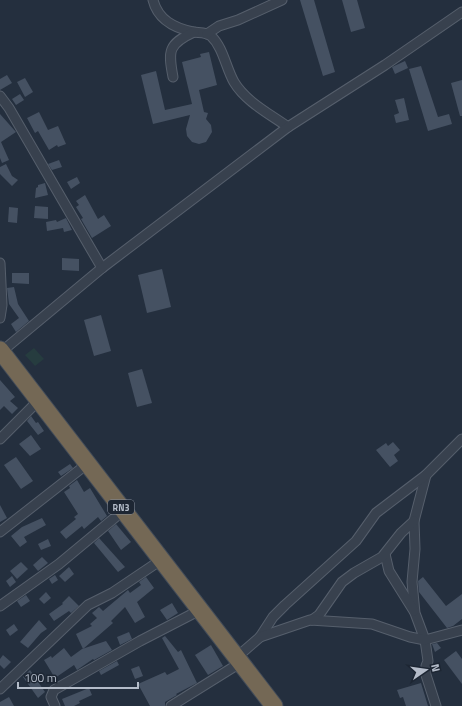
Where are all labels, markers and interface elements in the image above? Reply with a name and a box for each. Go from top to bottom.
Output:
road number: RN3 [108,500,134,514]
north arrow [406,650,446,690]
text: N [427,662,444,673]
scale bar [18,664,138,690]
text: 100 m [24,668,57,687]

